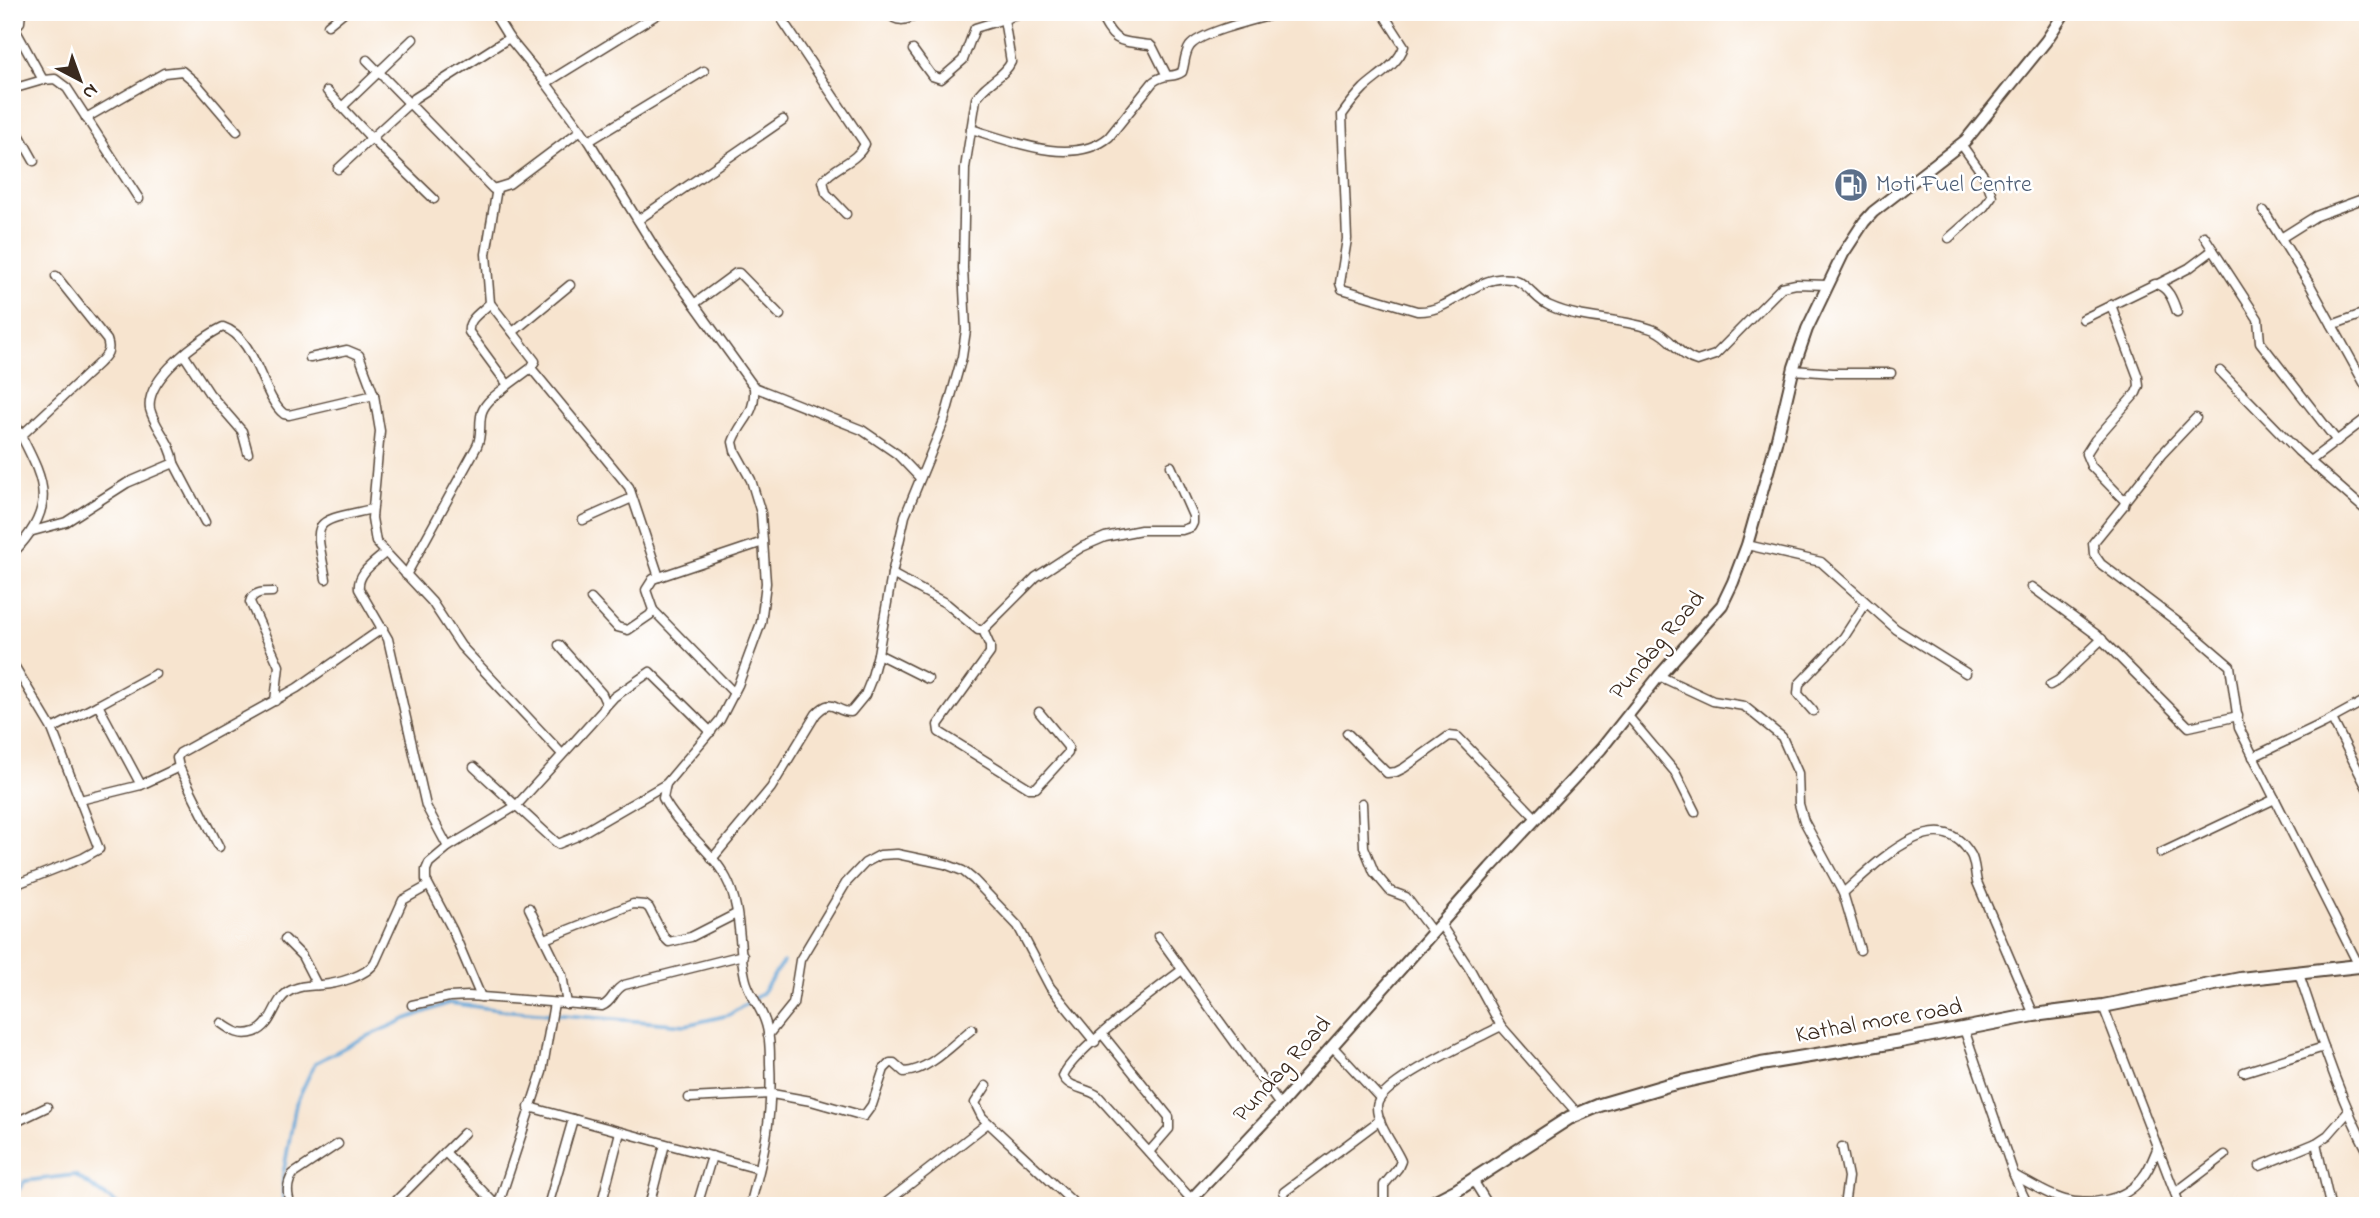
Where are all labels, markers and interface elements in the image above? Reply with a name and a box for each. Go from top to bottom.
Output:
north arrow [46,46,116,116]
text: N [76,77,103,105]
fuel station icon: Moti Fuel Centre [1832,166,1870,204]
place label: Moti Fuel Centre [1876,168,2032,203]
street label: Pundag Road [1602,583,1715,708]
street label: Kathal more road [1793,990,1966,1054]
street label: Pundag Road [1225,1008,1341,1131]

